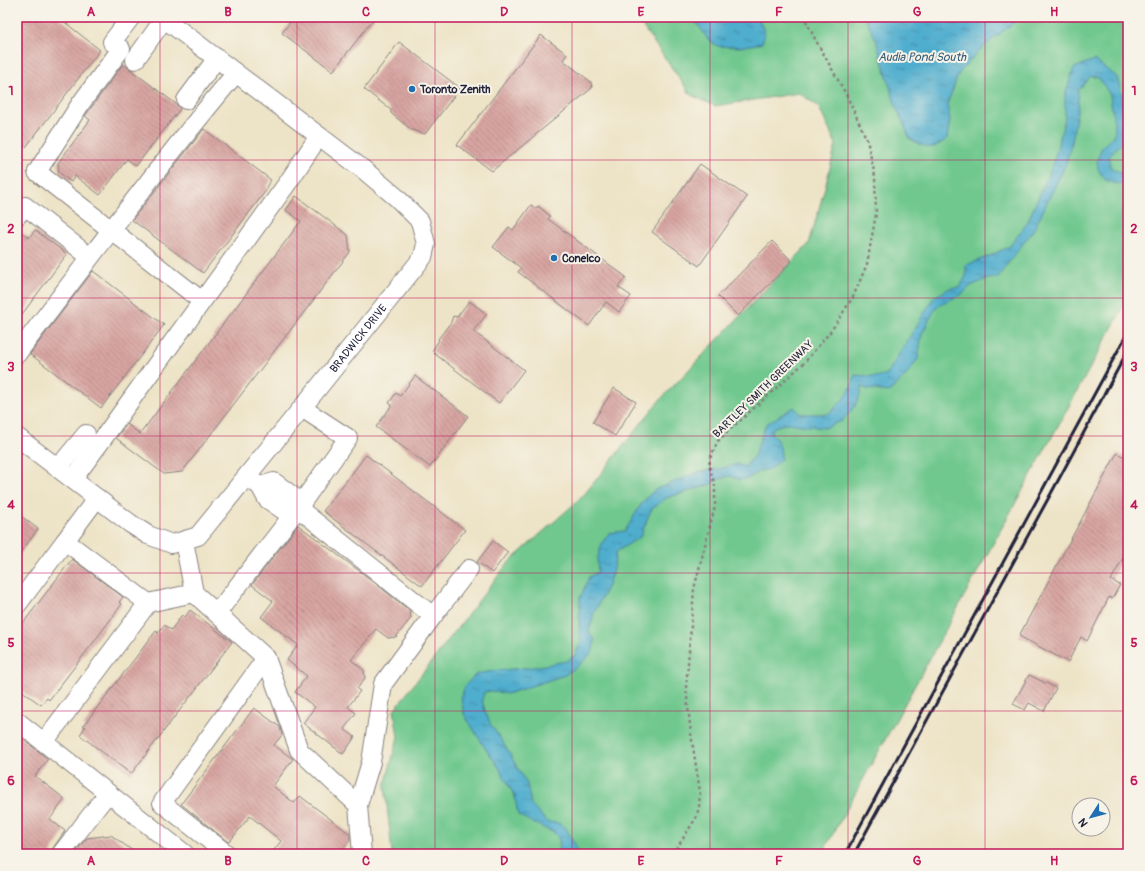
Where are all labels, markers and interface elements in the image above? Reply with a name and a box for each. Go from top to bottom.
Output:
text: A [87,4,96,20]
text: B [224,4,232,20]
text: C [362,4,370,20]
text: D [500,4,508,20]
text: E [638,4,645,20]
text: F [775,4,783,20]
text: G [913,4,922,20]
text: H [1050,4,1058,20]
water label: Audia Pond South [878,50,967,65]
text: 1 [8,83,14,99]
place label: Toronto Zenith [419,83,490,96]
text: 1 [1131,83,1137,99]
marker: Toronto Zenith [407,84,417,94]
text: 2 [7,221,15,237]
text: 2 [1130,221,1138,237]
place label: Conelco [562,252,600,265]
marker: Conelco [549,253,559,263]
street label: BRADWICK DRIVE [327,301,389,375]
street label: BARTLEY SMITH GREENWAY [710,337,816,440]
text: 3 [7,359,15,375]
text: 3 [1130,359,1138,375]
text: 4 [7,497,15,513]
text: 4 [1130,497,1138,513]
text: 5 [7,635,15,651]
text: 5 [1130,635,1138,651]
text: 6 [7,773,15,789]
text: 6 [1130,773,1138,789]
north arrow [1071,797,1111,837]
text: N [1076,815,1091,829]
text: A [87,853,96,869]
text: B [224,853,232,869]
text: C [362,853,370,869]
text: D [500,853,508,869]
text: E [638,853,645,869]
text: F [775,853,783,869]
text: G [913,853,922,869]
text: H [1050,853,1058,869]

